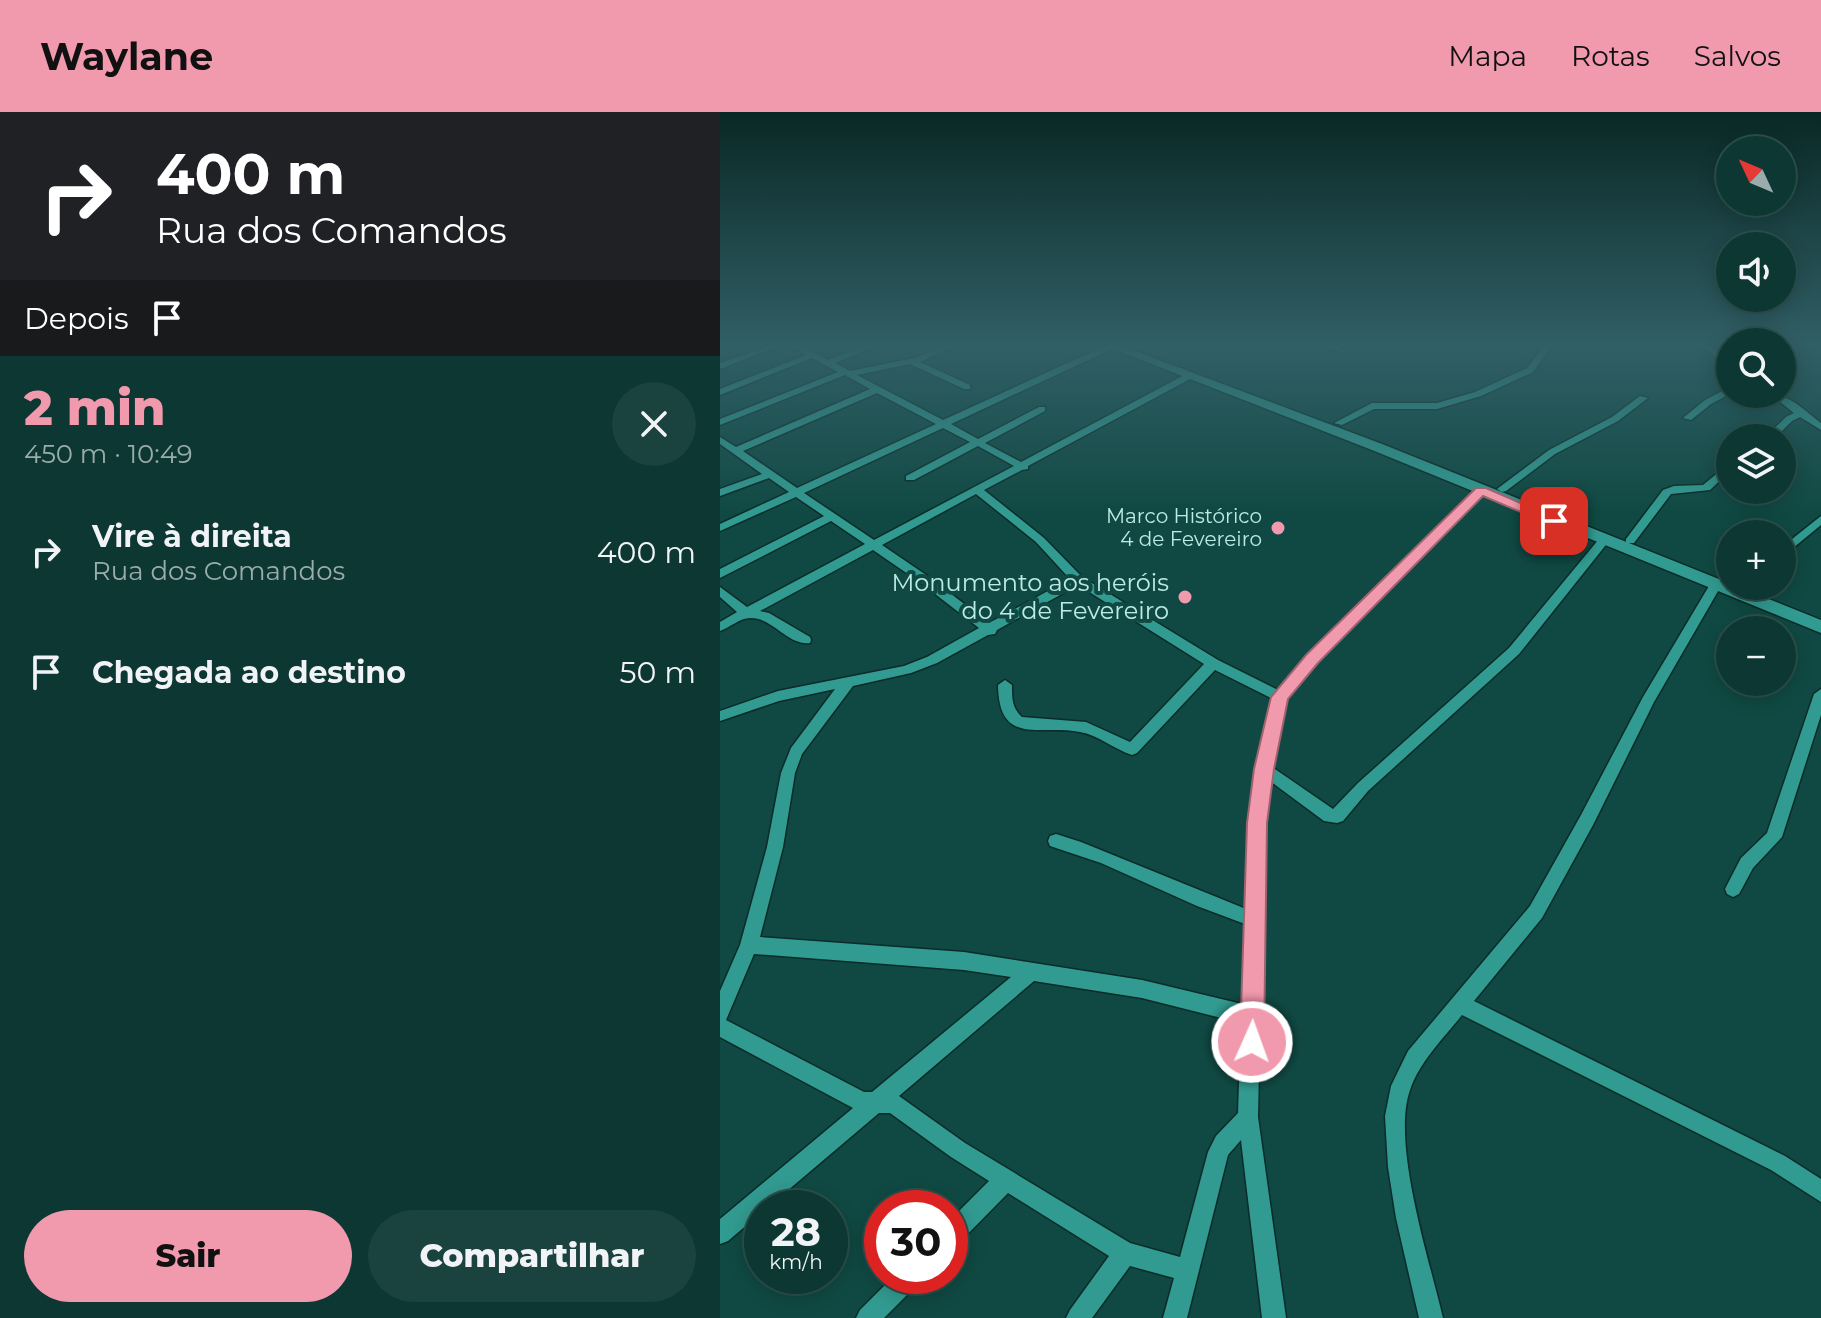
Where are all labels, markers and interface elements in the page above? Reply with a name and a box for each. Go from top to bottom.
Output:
text: Waylane [40,33,213,80]
text: Mapa [1448,39,1527,73]
text: Rotas [1571,39,1650,73]
text: Salvos [1694,39,1781,73]
north arrow [1716,136,1796,216]
map controls [1716,136,1796,696]
text: 400 m [156,140,345,208]
icon: right [24,144,128,248]
text: Rua dos Comandos [156,208,506,252]
button: sound [1716,232,1796,312]
icon: arrive [145,296,189,340]
text: Depois [24,300,129,337]
button: search [1716,328,1796,408]
text: 2 min [24,379,165,437]
button: close [612,382,696,466]
button: layers [1716,424,1796,504]
text: 450 m · 10:49 [24,438,193,470]
pin [1520,487,1588,555]
icon: arrive [1532,499,1576,543]
place label: Marco Histórico 4 de Fevereiro [1106,504,1262,551]
text: Vire à direita [92,518,292,555]
marker: Marco Histórico 4 de Fevereiro [1269,519,1287,537]
button: + [1716,520,1796,600]
icon: right [24,530,68,574]
text: 400 m [597,534,696,571]
text: Rua dos Comandos [92,555,345,587]
place label: Monumento aos heróis do 4 de Fevereiro [891,568,1169,625]
marker: Monumento aos heróis do 4 de Fevereiro [1176,588,1194,606]
button: − [1716,616,1796,696]
icon: arrive [24,650,68,694]
text: Chegada ao destino [92,654,406,691]
text: 50 m [619,654,696,691]
position arrow [1210,1000,1294,1084]
speed limit sign: 30 [864,1190,968,1294]
text: 28 [771,1207,821,1256]
button: Sair [24,1210,352,1302]
button: Compartilhar [368,1210,696,1302]
text: km/h [769,1250,823,1274]

